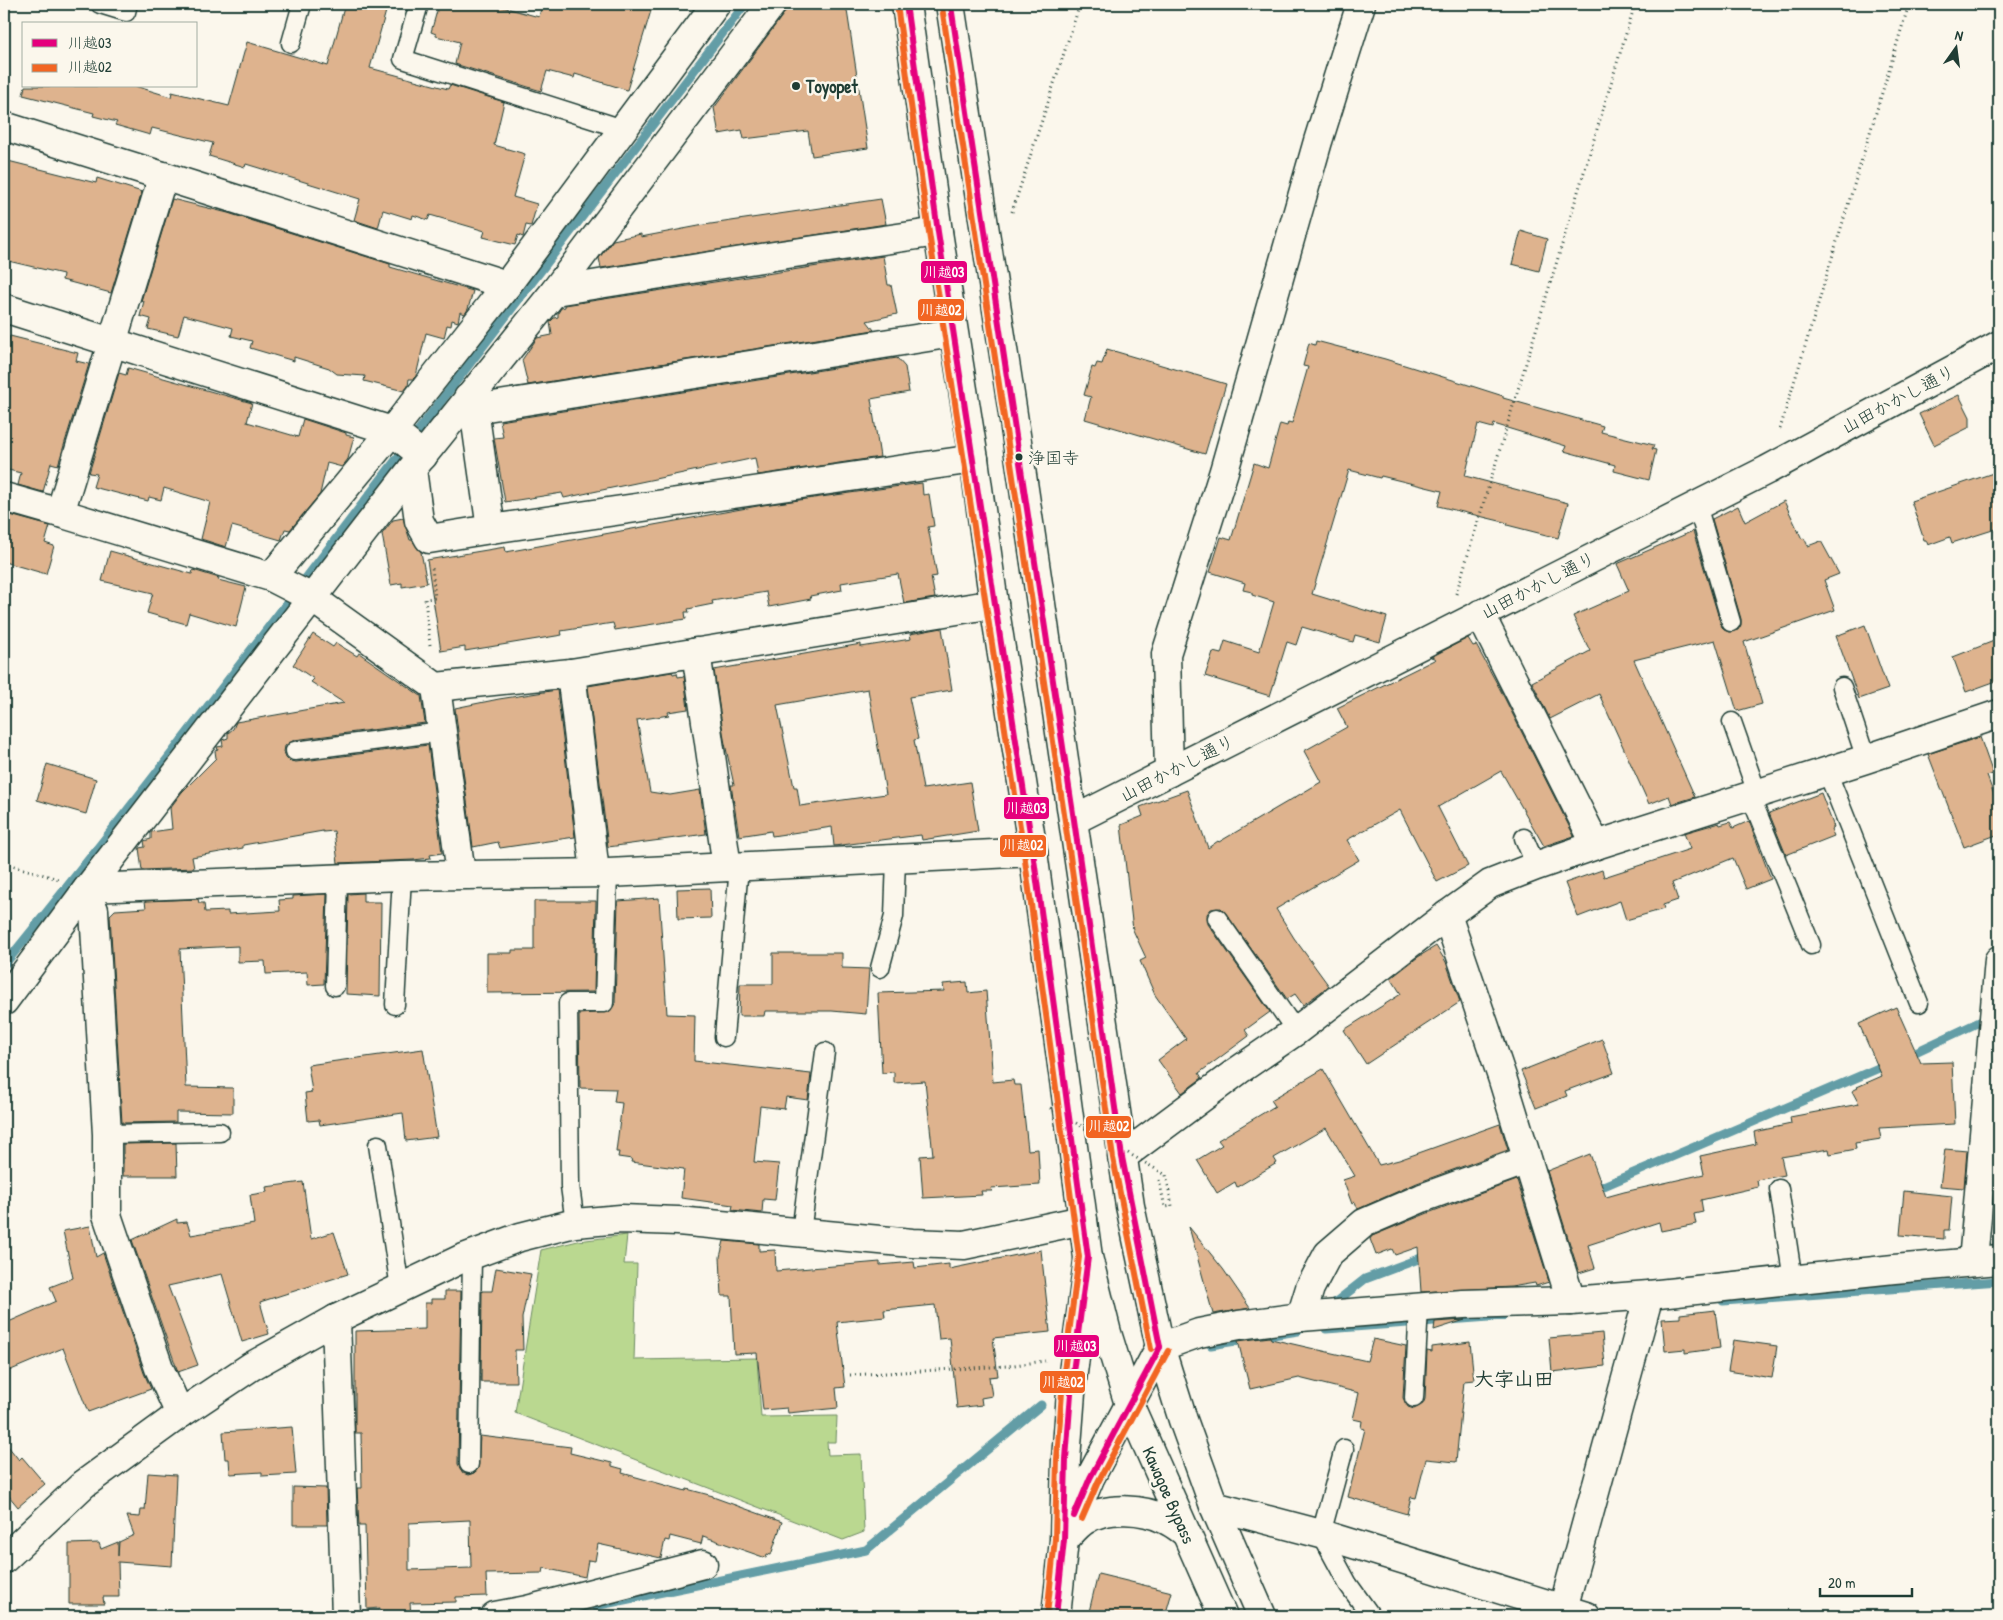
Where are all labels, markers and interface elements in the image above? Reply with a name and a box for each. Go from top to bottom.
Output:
legend [22,22,198,88]
north arrow [1930,22,1980,72]
text: N [1953,25,1966,45]
text: 川越03 [68,32,112,53]
text: 川越02 [68,56,112,77]
place label: Toyopet [805,74,858,100]
marker: Toyopet [790,80,802,92]
line badge: 川越03 [920,260,968,284]
text: 川越03 [924,262,965,281]
line badge: 川越02 [917,298,965,322]
text: 川越02 [921,300,962,319]
street label: 山田かかし通り [1837,358,1959,440]
place label: 浄国寺 [1028,446,1079,469]
marker: 浄国寺 [1014,452,1024,462]
street label: 山田かかし通り [1476,545,1600,625]
street label: 山田かかし通り [1115,728,1239,808]
line badge: 川越03 [1003,796,1050,820]
text: 川越03 [1006,798,1047,817]
line badge: 川越02 [999,834,1047,858]
text: 川越02 [1003,835,1044,854]
line badge: 川越02 [1085,1115,1132,1139]
text: 川越02 [1089,1116,1130,1135]
line badge: 川越03 [1053,1334,1100,1358]
text: 川越03 [1056,1336,1097,1355]
district label: 大字山田 [1474,1365,1554,1392]
line badge: 川越02 [1039,1370,1086,1394]
text: 川越02 [1043,1372,1084,1391]
street label: Kawagoe Bypass [1136,1443,1202,1548]
scale bar [1820,1565,1913,1597]
text: 20 m [1828,1572,1855,1593]

